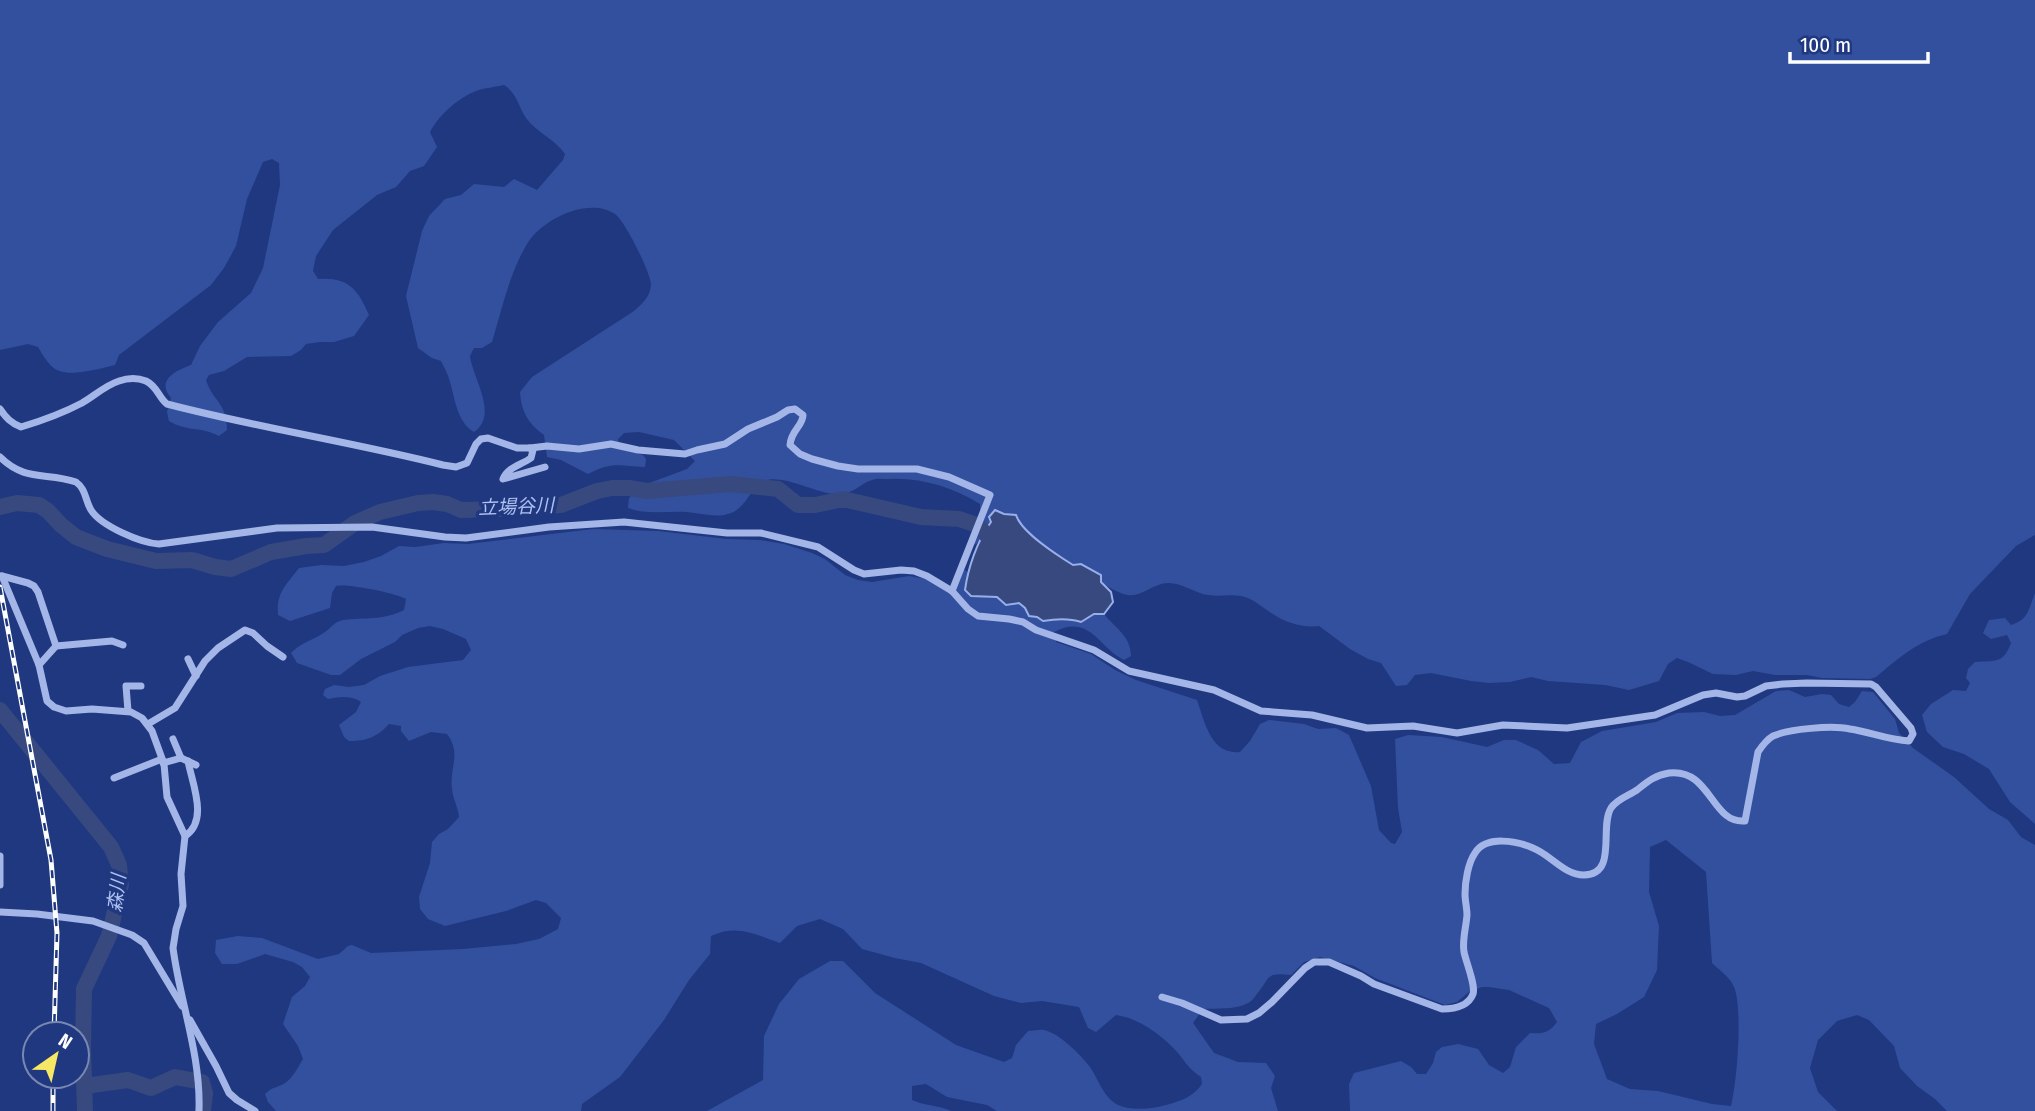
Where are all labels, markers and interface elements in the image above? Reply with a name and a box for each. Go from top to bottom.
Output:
scale bar [1790,21,1928,65]
text: 100 m [1800,32,1851,58]
water label: 立場谷川 [478,494,556,519]
water label: 森川 [103,871,130,913]
north arrow [21,1020,91,1090]
text: N [54,1029,76,1054]

